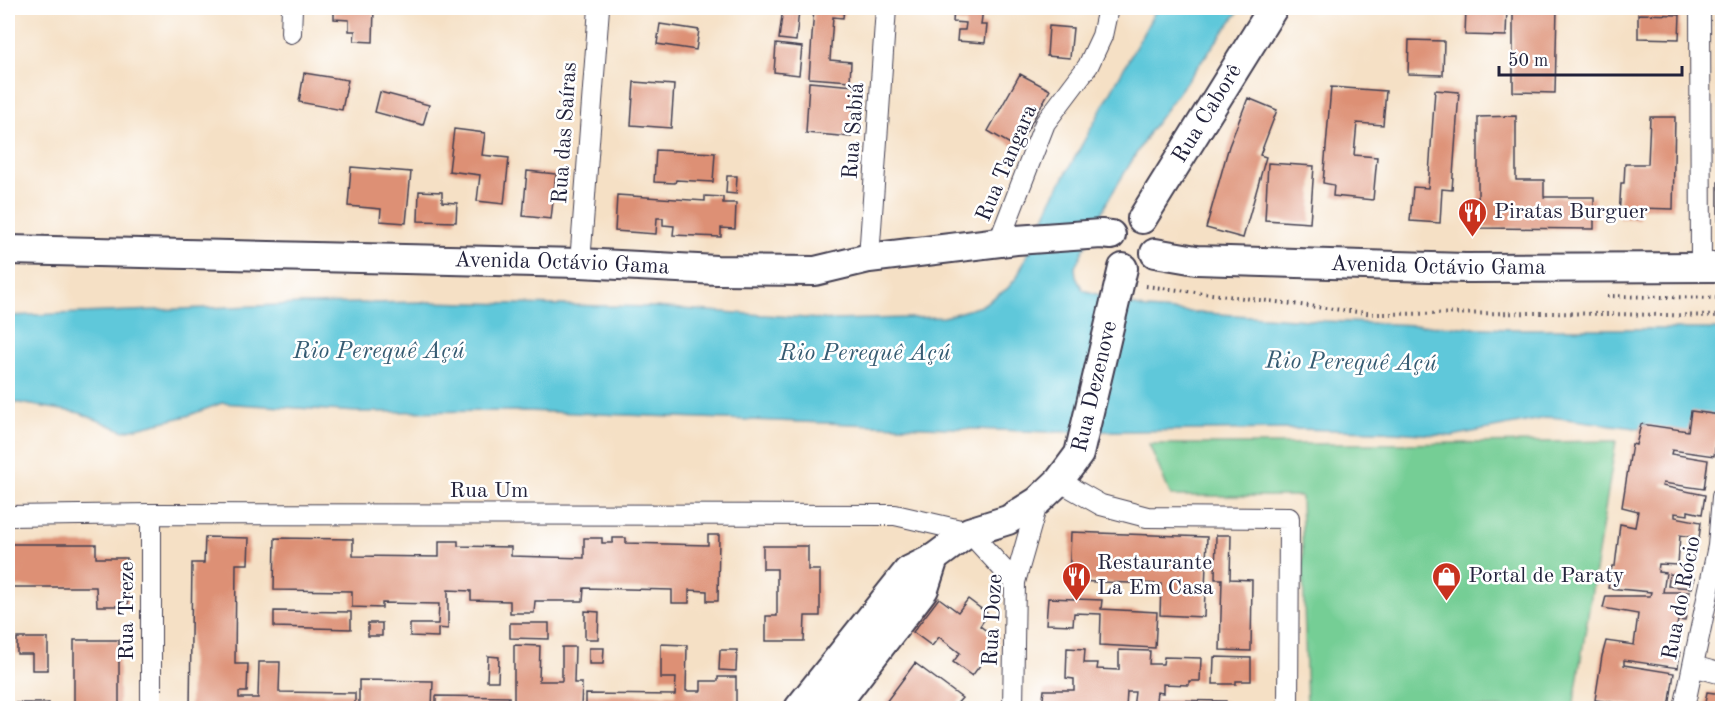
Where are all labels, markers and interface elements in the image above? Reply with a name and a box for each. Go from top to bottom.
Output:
scale bar [1499,39,1682,77]
text: 50 m [1508,52,1548,70]
street label: Rua Caborê [1169,60,1246,167]
street label: Rua das Saíras [549,61,581,205]
street label: Rua Sabiá [840,82,868,180]
street label: Rua Tangara [973,101,1041,225]
restaurant icon: Piratas Burguer [1457,196,1489,238]
place label: Piratas Burguer [1494,201,1648,223]
street label: Avenida Octávio Gama [454,249,670,279]
street label: Avenida Octávio Gama [1330,253,1546,279]
street label: Rua Dezenove [1069,319,1121,454]
water label: Rio Perequê Açú [292,340,465,364]
water label: Rio Perequê Açú [778,342,951,366]
water label: Rio Perequê Açú [1264,349,1437,377]
street label: Rua Um [449,480,529,502]
street label: Rua do Rócio [1659,534,1705,662]
place label: Restaurante La Em Casa [1097,552,1214,599]
restaurant icon: Restaurante La Em Casa [1060,560,1092,602]
shop icon: Portal de Paraty [1431,560,1463,602]
street label: Rua Treze [116,561,138,661]
place label: Portal de Paraty [1468,565,1625,587]
street label: Rua Doze [980,573,1006,667]

